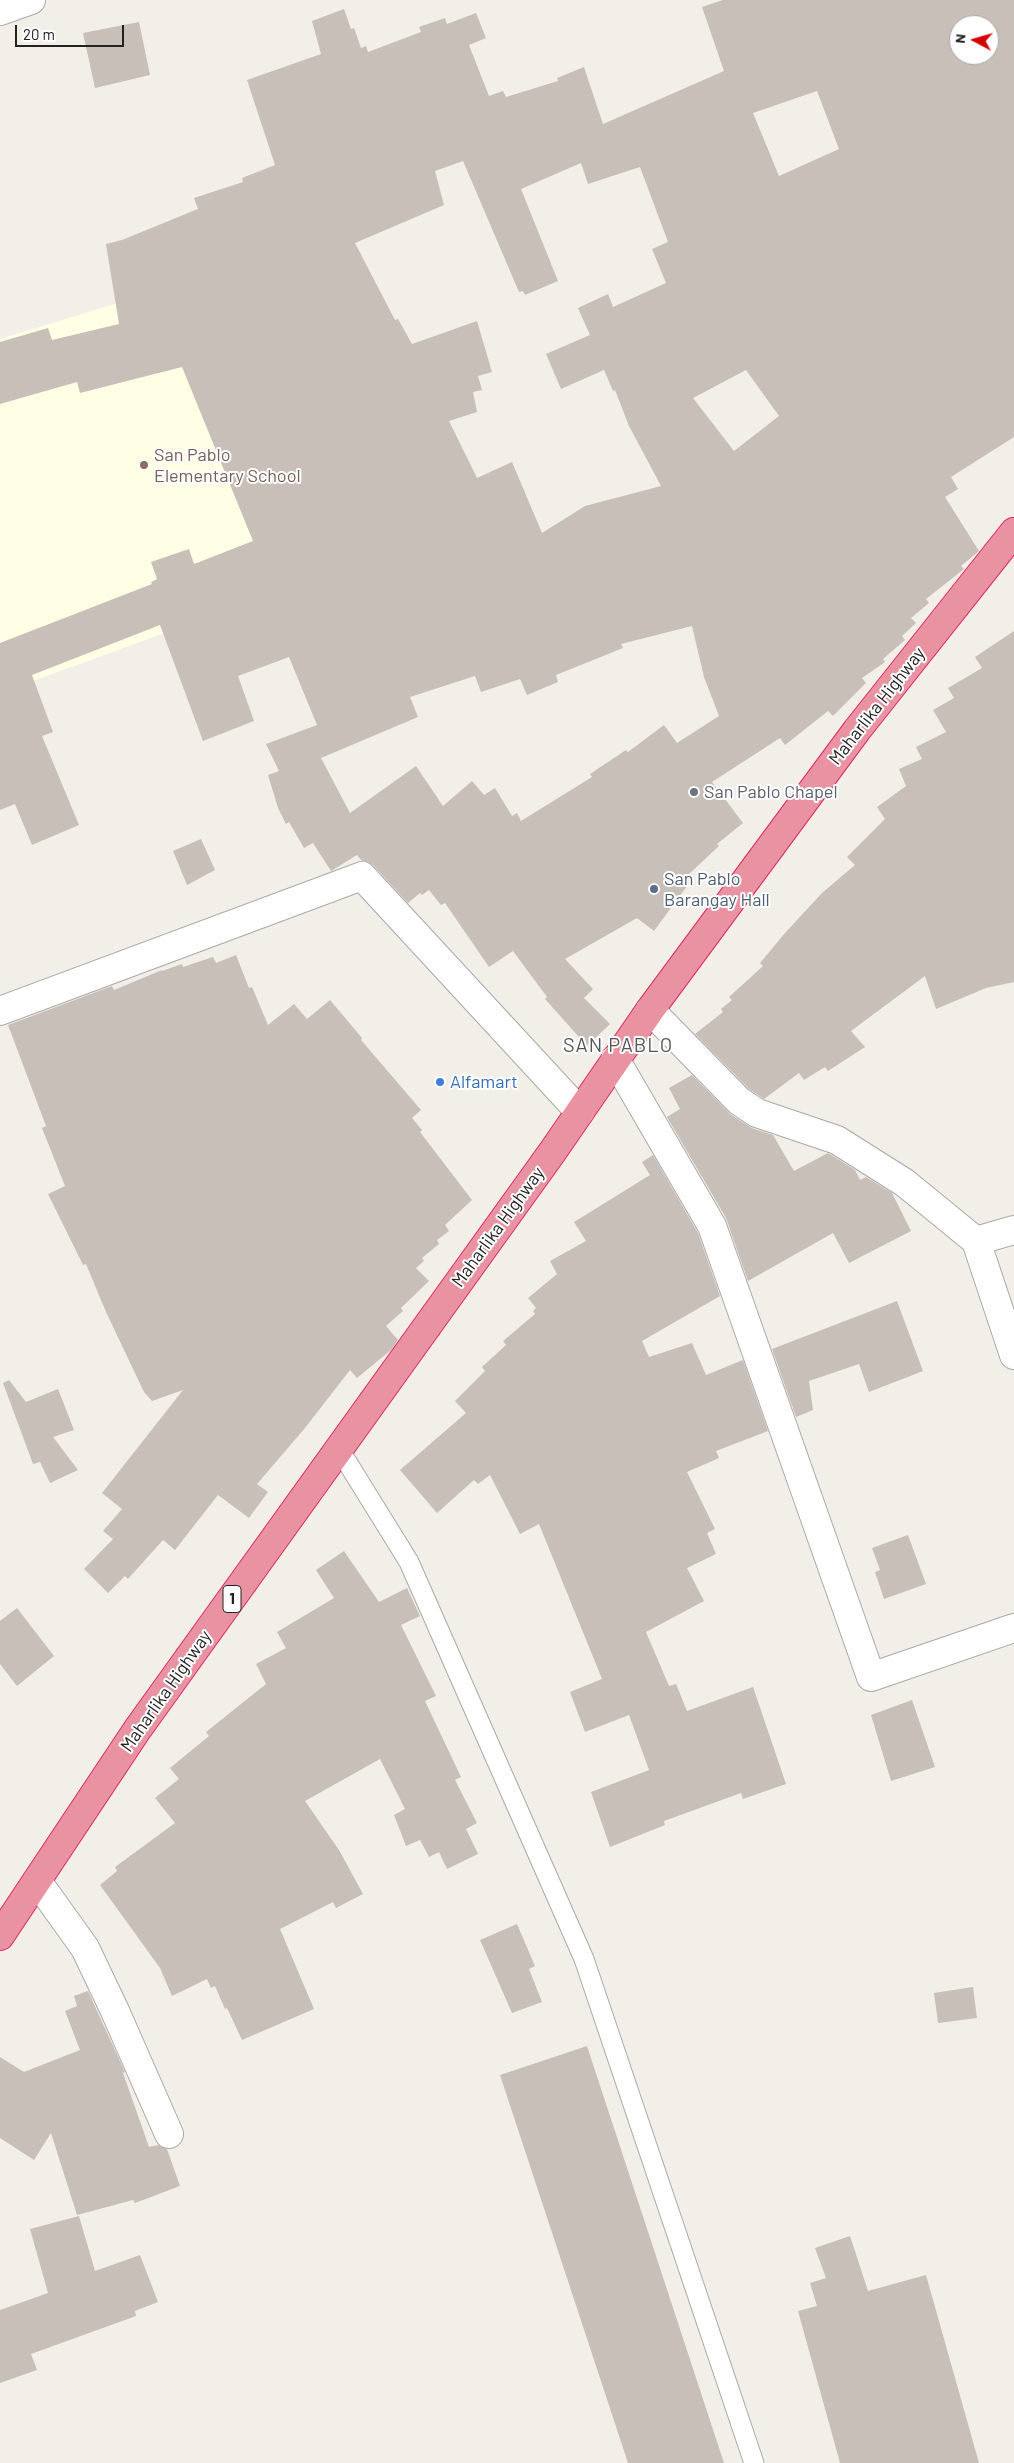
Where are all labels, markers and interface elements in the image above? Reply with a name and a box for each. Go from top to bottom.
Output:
scale bar [18,15,126,47]
north arrow [949,15,999,65]
text: 20 m [23,25,55,43]
text: N [951,33,969,44]
place label: San Pablo Elementary School [154,444,301,486]
marker: San Pablo Elementary School [138,459,150,471]
street label: Maharlika Highway [824,643,930,769]
place label: San Pablo Chapel [704,781,838,803]
marker: San Pablo Chapel [688,786,700,798]
place label: San Pablo Barangay Hall [664,868,770,911]
marker: San Pablo Barangay Hall [648,883,660,895]
district label: SAN PABLO [562,1033,674,1057]
place label: Alfamart [450,1071,518,1093]
marker: Alfamart [434,1076,446,1088]
street label: Maharlika Highway [447,1163,549,1291]
road number: 1 [223,1586,241,1612]
street label: Maharlika Highway [116,1626,216,1756]

